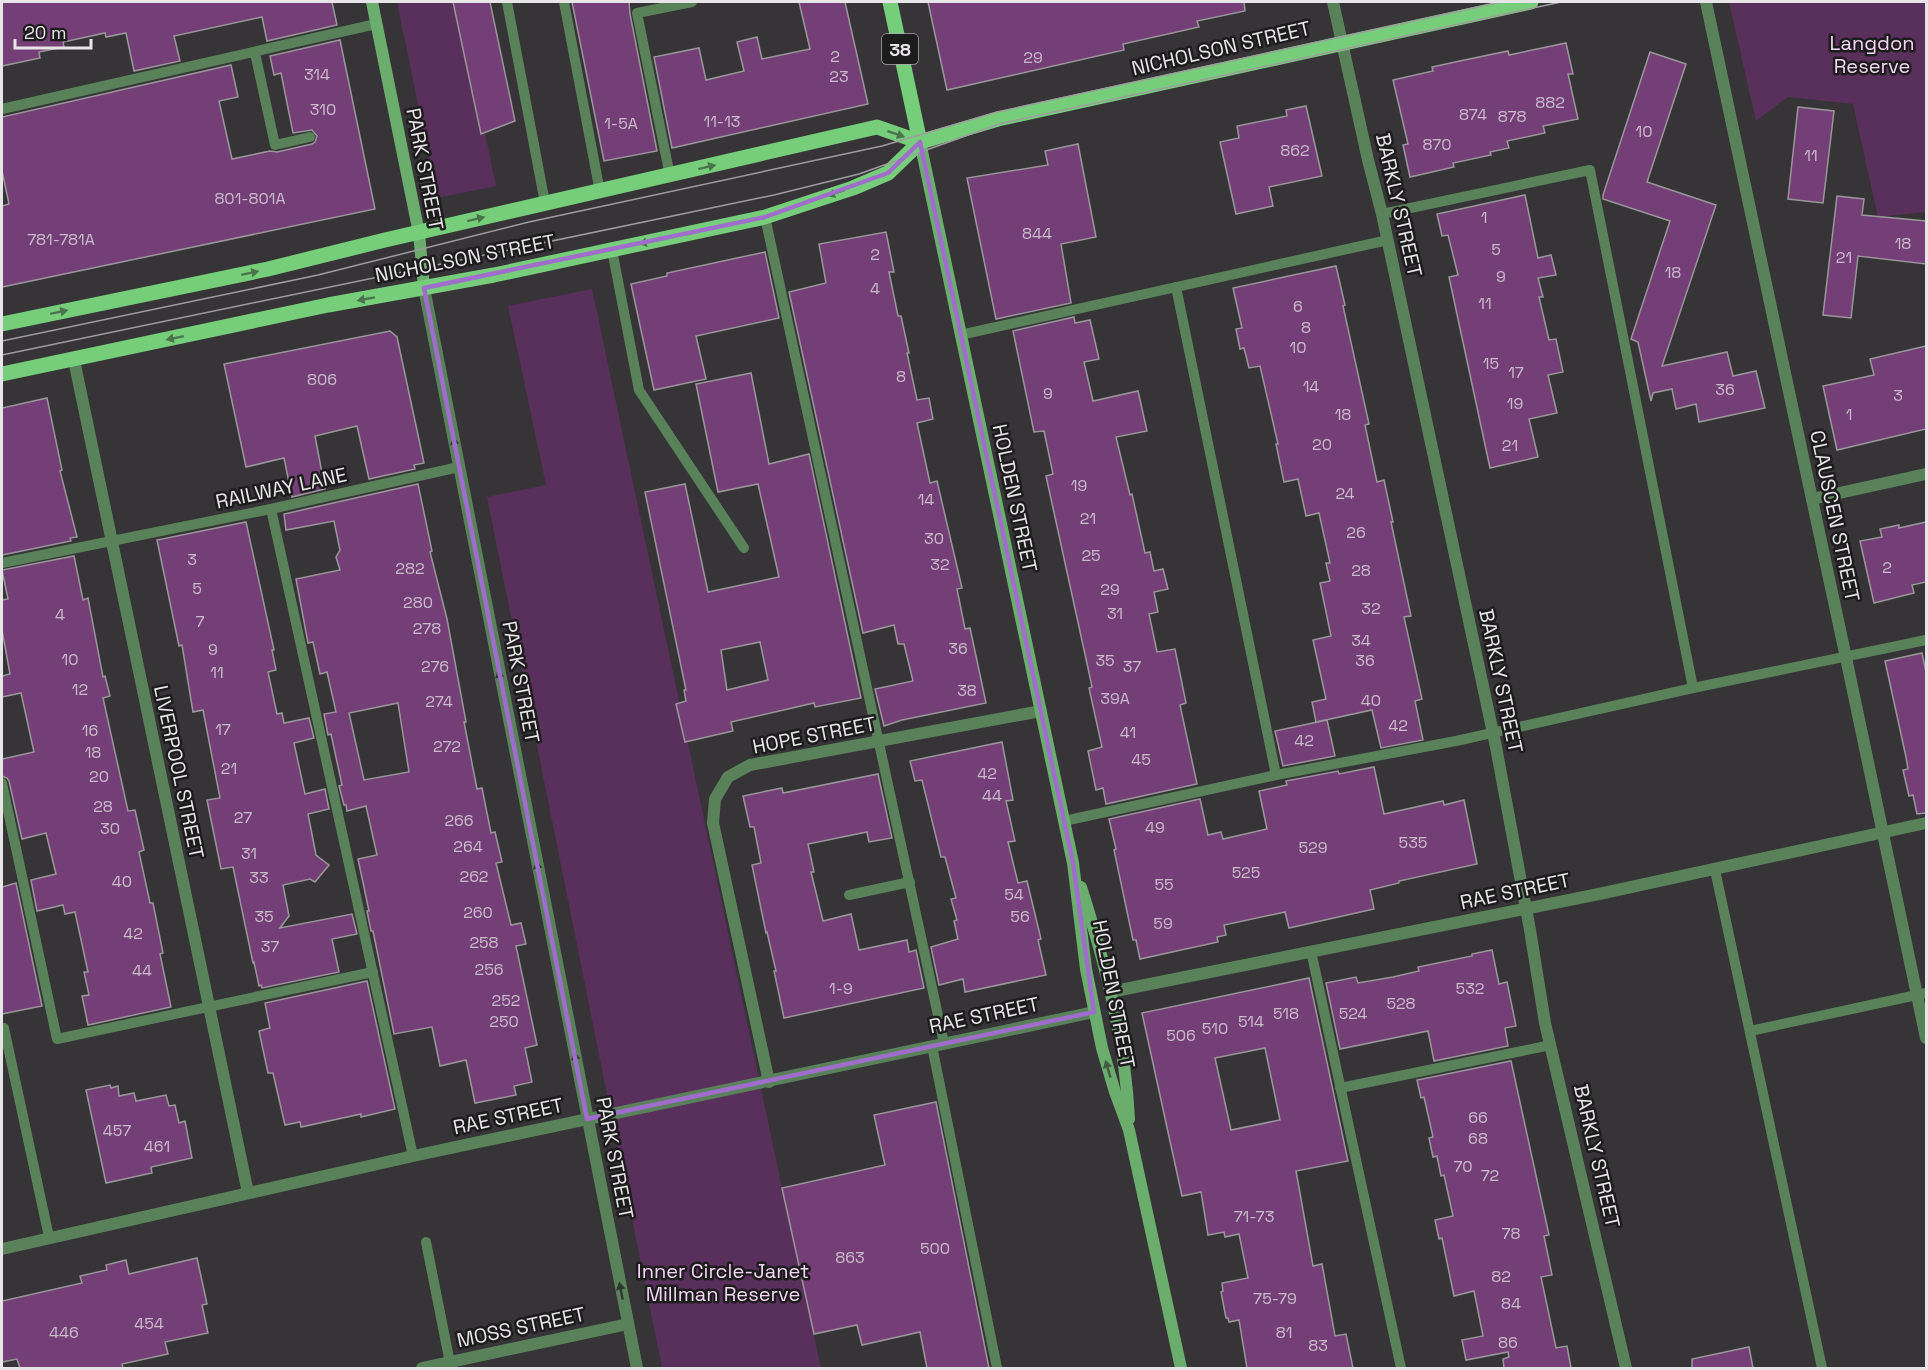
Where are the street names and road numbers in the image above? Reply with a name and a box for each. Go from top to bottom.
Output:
street label: NICHOLSON STREET [1129,15,1313,81]
road number: 38 [882,34,918,64]
street label: PARK STREET [400,106,450,232]
street label: BARKLY STREET [1370,131,1428,279]
street label: NICHOLSON STREET [373,228,557,288]
street label: HOLDEN STREET [987,422,1043,575]
street label: CLAUSCEN STREET [1804,428,1866,604]
street label: RAILWAY LANE [213,461,349,515]
street label: BARKLY STREET [1473,607,1529,756]
street label: PARK STREET [496,619,546,745]
street label: LIVERPOOL STREET [148,683,210,861]
street label: HOPE STREET [750,710,878,760]
street label: RAE STREET [1458,867,1573,915]
street label: HOLDEN STREET [1087,918,1141,1071]
street label: RAE STREET [927,991,1042,1039]
street label: BARKLY STREET [1568,1082,1626,1230]
street label: RAE STREET [451,1092,566,1140]
street label: PARK STREET [590,1095,640,1221]
street label: MOSS STREET [454,1301,588,1353]

